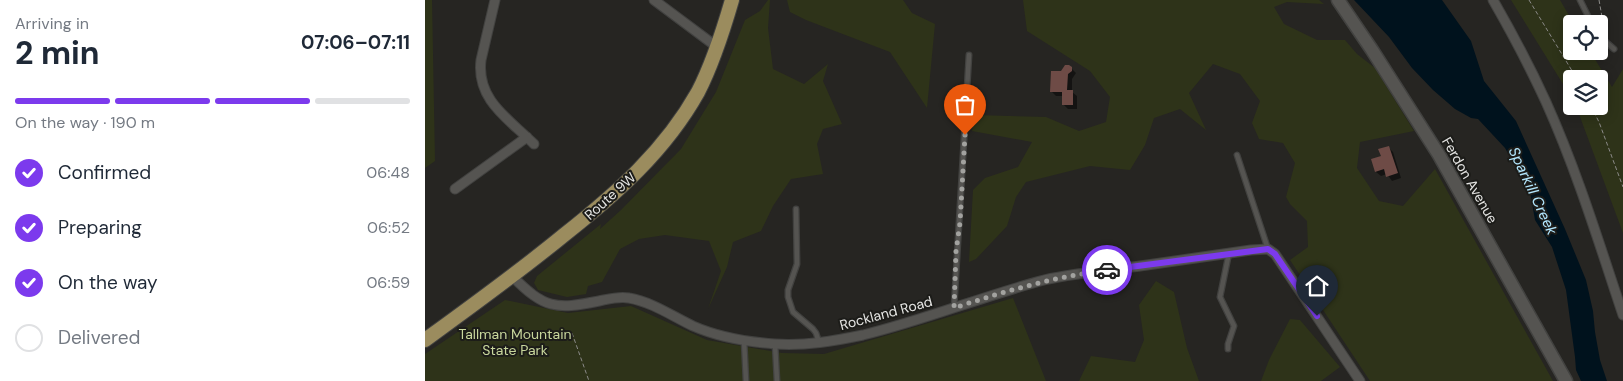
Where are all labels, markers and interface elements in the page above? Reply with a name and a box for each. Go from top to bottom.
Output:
text: Arriving in [15,13,89,34]
map controls [1563,15,1608,115]
button: locate [1563,15,1608,60]
text: 07:06–07:11 [301,30,410,55]
text: 2 min [15,32,100,74]
button: layers [1563,70,1608,115]
pin [944,84,986,135]
icon: bag [951,91,979,119]
text: On the way · 190 m [15,112,155,133]
street label: Ferdon Avenue [1438,134,1502,226]
water label: Sparkill Creek [1504,144,1562,239]
icon: check [15,159,43,187]
text: Confirmed [58,160,151,185]
text: 06:48 [366,162,410,183]
street label: Route 9W [581,168,640,224]
icon: check [15,214,43,242]
text: Preparing [58,215,142,240]
text: 06:52 [367,217,410,238]
courier [1082,245,1132,295]
icon: car [1093,256,1121,284]
pin [1296,265,1338,316]
icon: check [15,269,43,297]
text: On the way [58,270,158,295]
text: 06:59 [366,272,410,293]
icon: home [1303,272,1331,300]
street label: Rockland Road [838,292,934,334]
text: Delivered [58,325,140,350]
park label: Tallman Mountain State Park [458,325,572,359]

